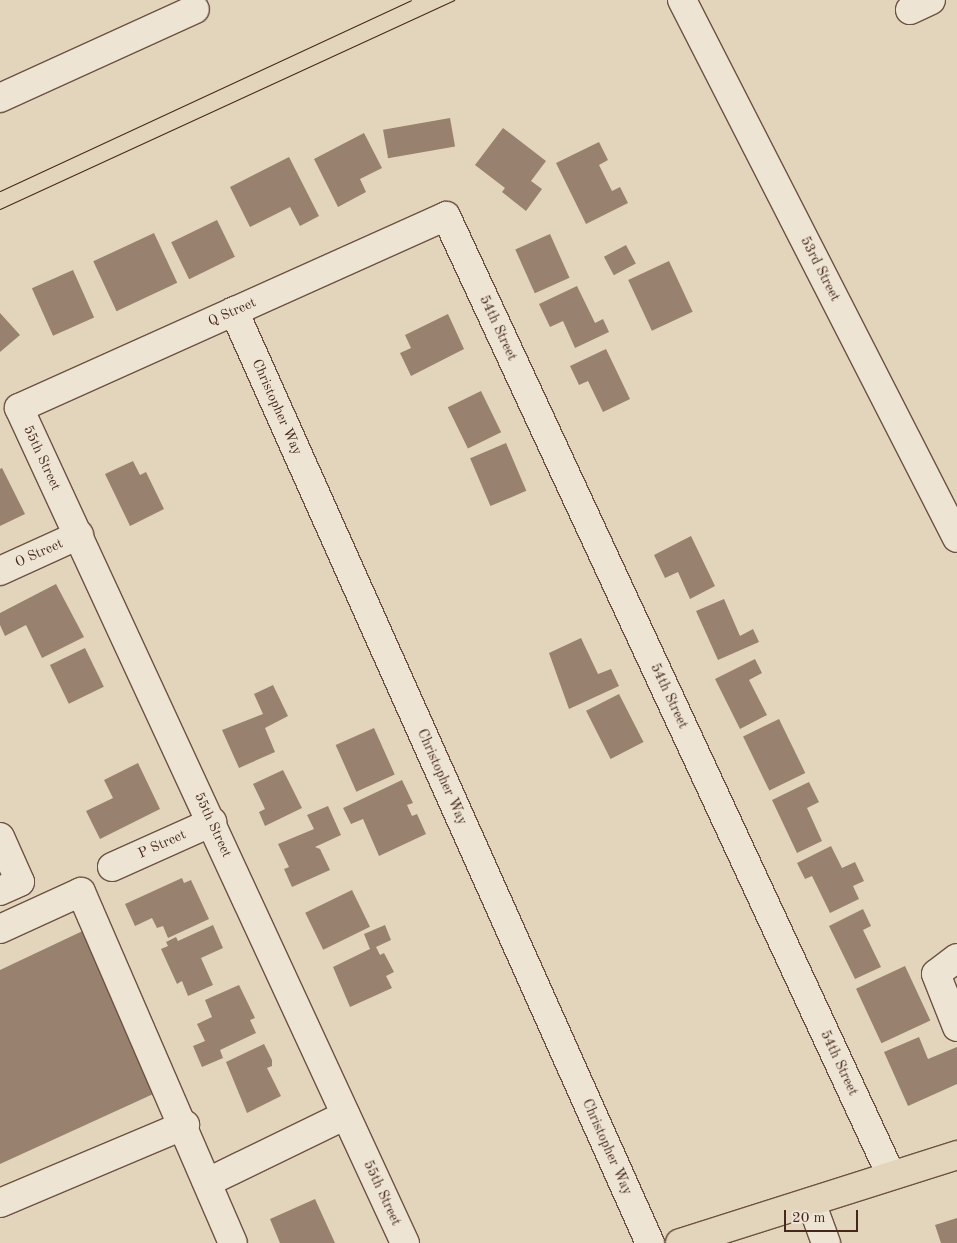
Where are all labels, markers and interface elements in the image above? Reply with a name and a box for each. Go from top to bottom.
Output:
street label: 53rd Street [797,234,843,304]
street label: 54th Street [476,293,520,363]
street label: Q Street [205,294,259,330]
street label: Christopher Way [248,356,306,458]
street label: 55th Street [20,423,64,493]
street label: O Street [12,535,66,571]
street label: 54th Street [647,661,691,731]
street label: Christopher Way [413,726,471,828]
street label: 55th Street [191,790,235,860]
street label: P Street [135,826,189,862]
street label: 54th Street [817,1028,861,1098]
street label: Christopher Way [578,1096,636,1198]
street label: 55th Street [360,1158,404,1228]
scale bar [787,1200,861,1232]
text: 20 m [792,1211,826,1226]

